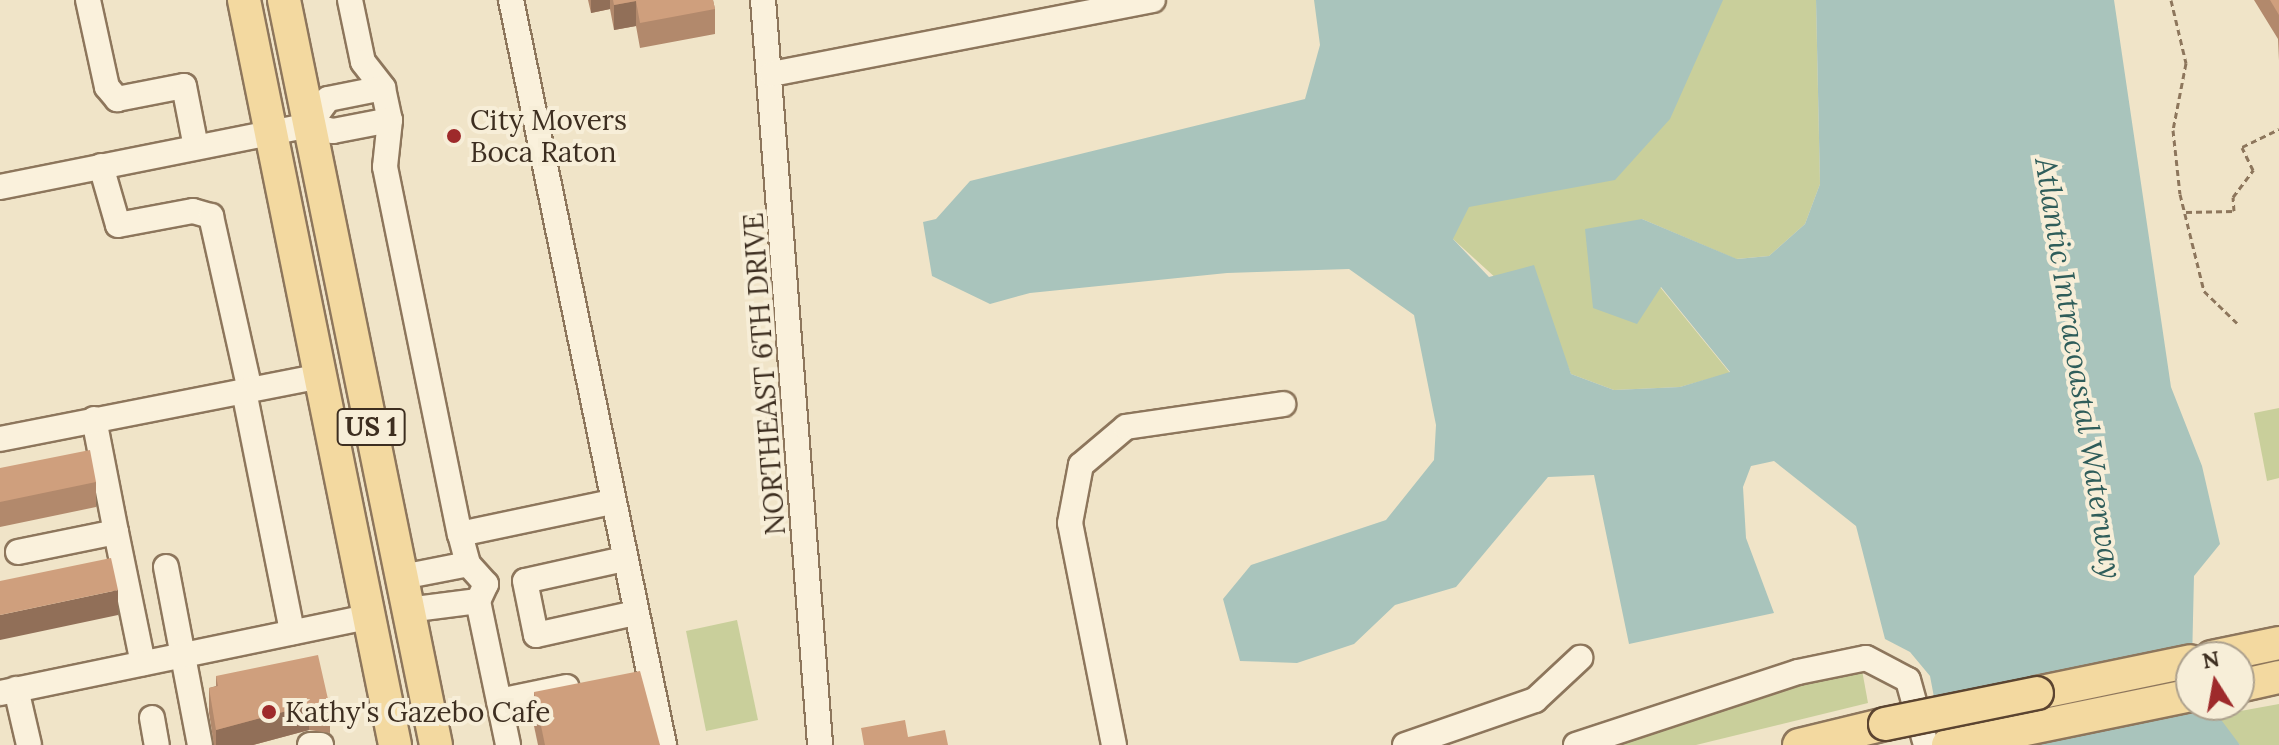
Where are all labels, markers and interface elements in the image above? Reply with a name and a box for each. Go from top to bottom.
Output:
place label: City Movers Boca Raton [470,103,627,169]
marker: City Movers Boca Raton [445,127,463,145]
water label: Atlantic Intracoastal Waterway [2028,155,2130,581]
street label: NORTHEAST 6TH DRIVE [736,212,792,536]
road number: US 1 [335,405,407,449]
north arrow [2175,641,2255,721]
text: N [2200,644,2222,675]
place label: Kathy's Gazebo Cafe [285,695,550,729]
marker: Kathy's Gazebo Cafe [260,703,278,721]

